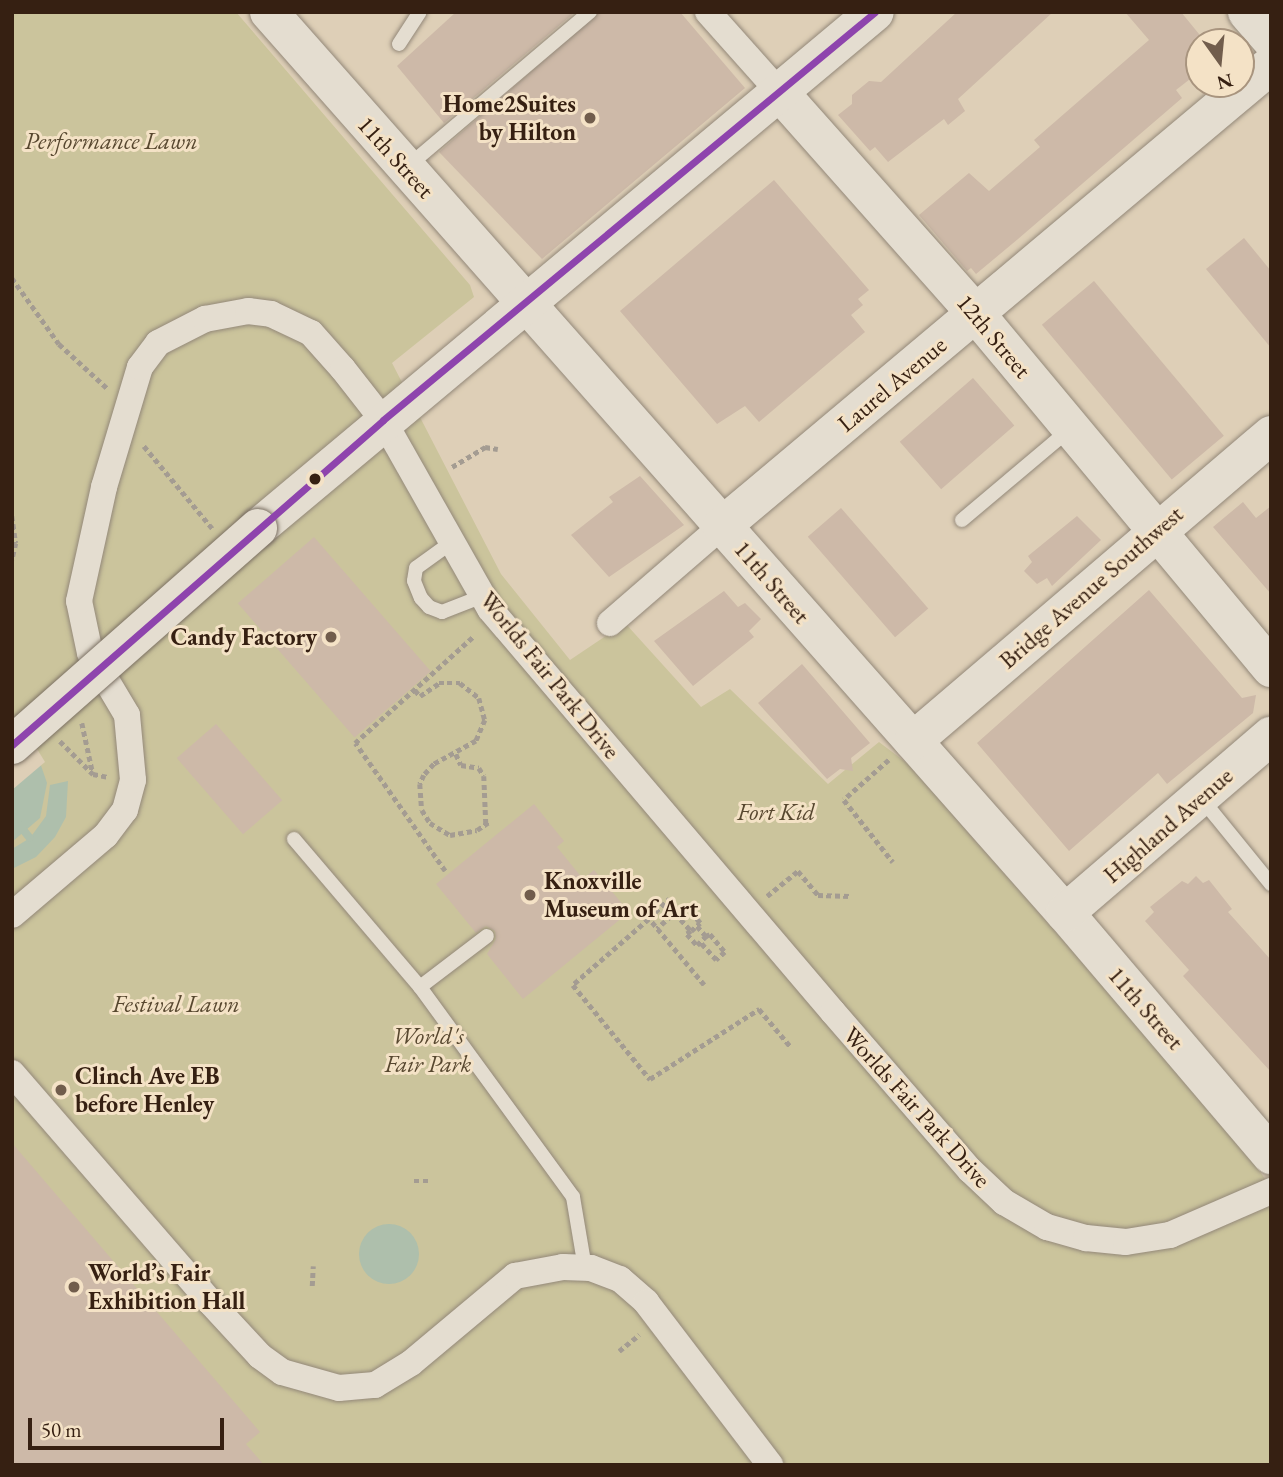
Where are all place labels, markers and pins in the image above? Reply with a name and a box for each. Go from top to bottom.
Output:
place label: Home2Suites by Hilton [443,90,576,146]
marker: Home2Suites by Hilton [582,110,598,126]
unlabelled marker [308,472,322,486]
place label: Candy Factory [170,623,317,651]
marker: Candy Factory [323,629,339,645]
place label: Knoxville Museum of Art [544,867,698,923]
marker: Knoxville Museum of Art [522,887,538,903]
place label: Clinch Ave EB before Henley [75,1062,219,1118]
marker: Clinch Ave EB before Henley [53,1082,69,1098]
place label: World’s Fair Exhibition Hall [88,1259,245,1315]
marker: World’s Fair Exhibition Hall [66,1279,82,1295]

